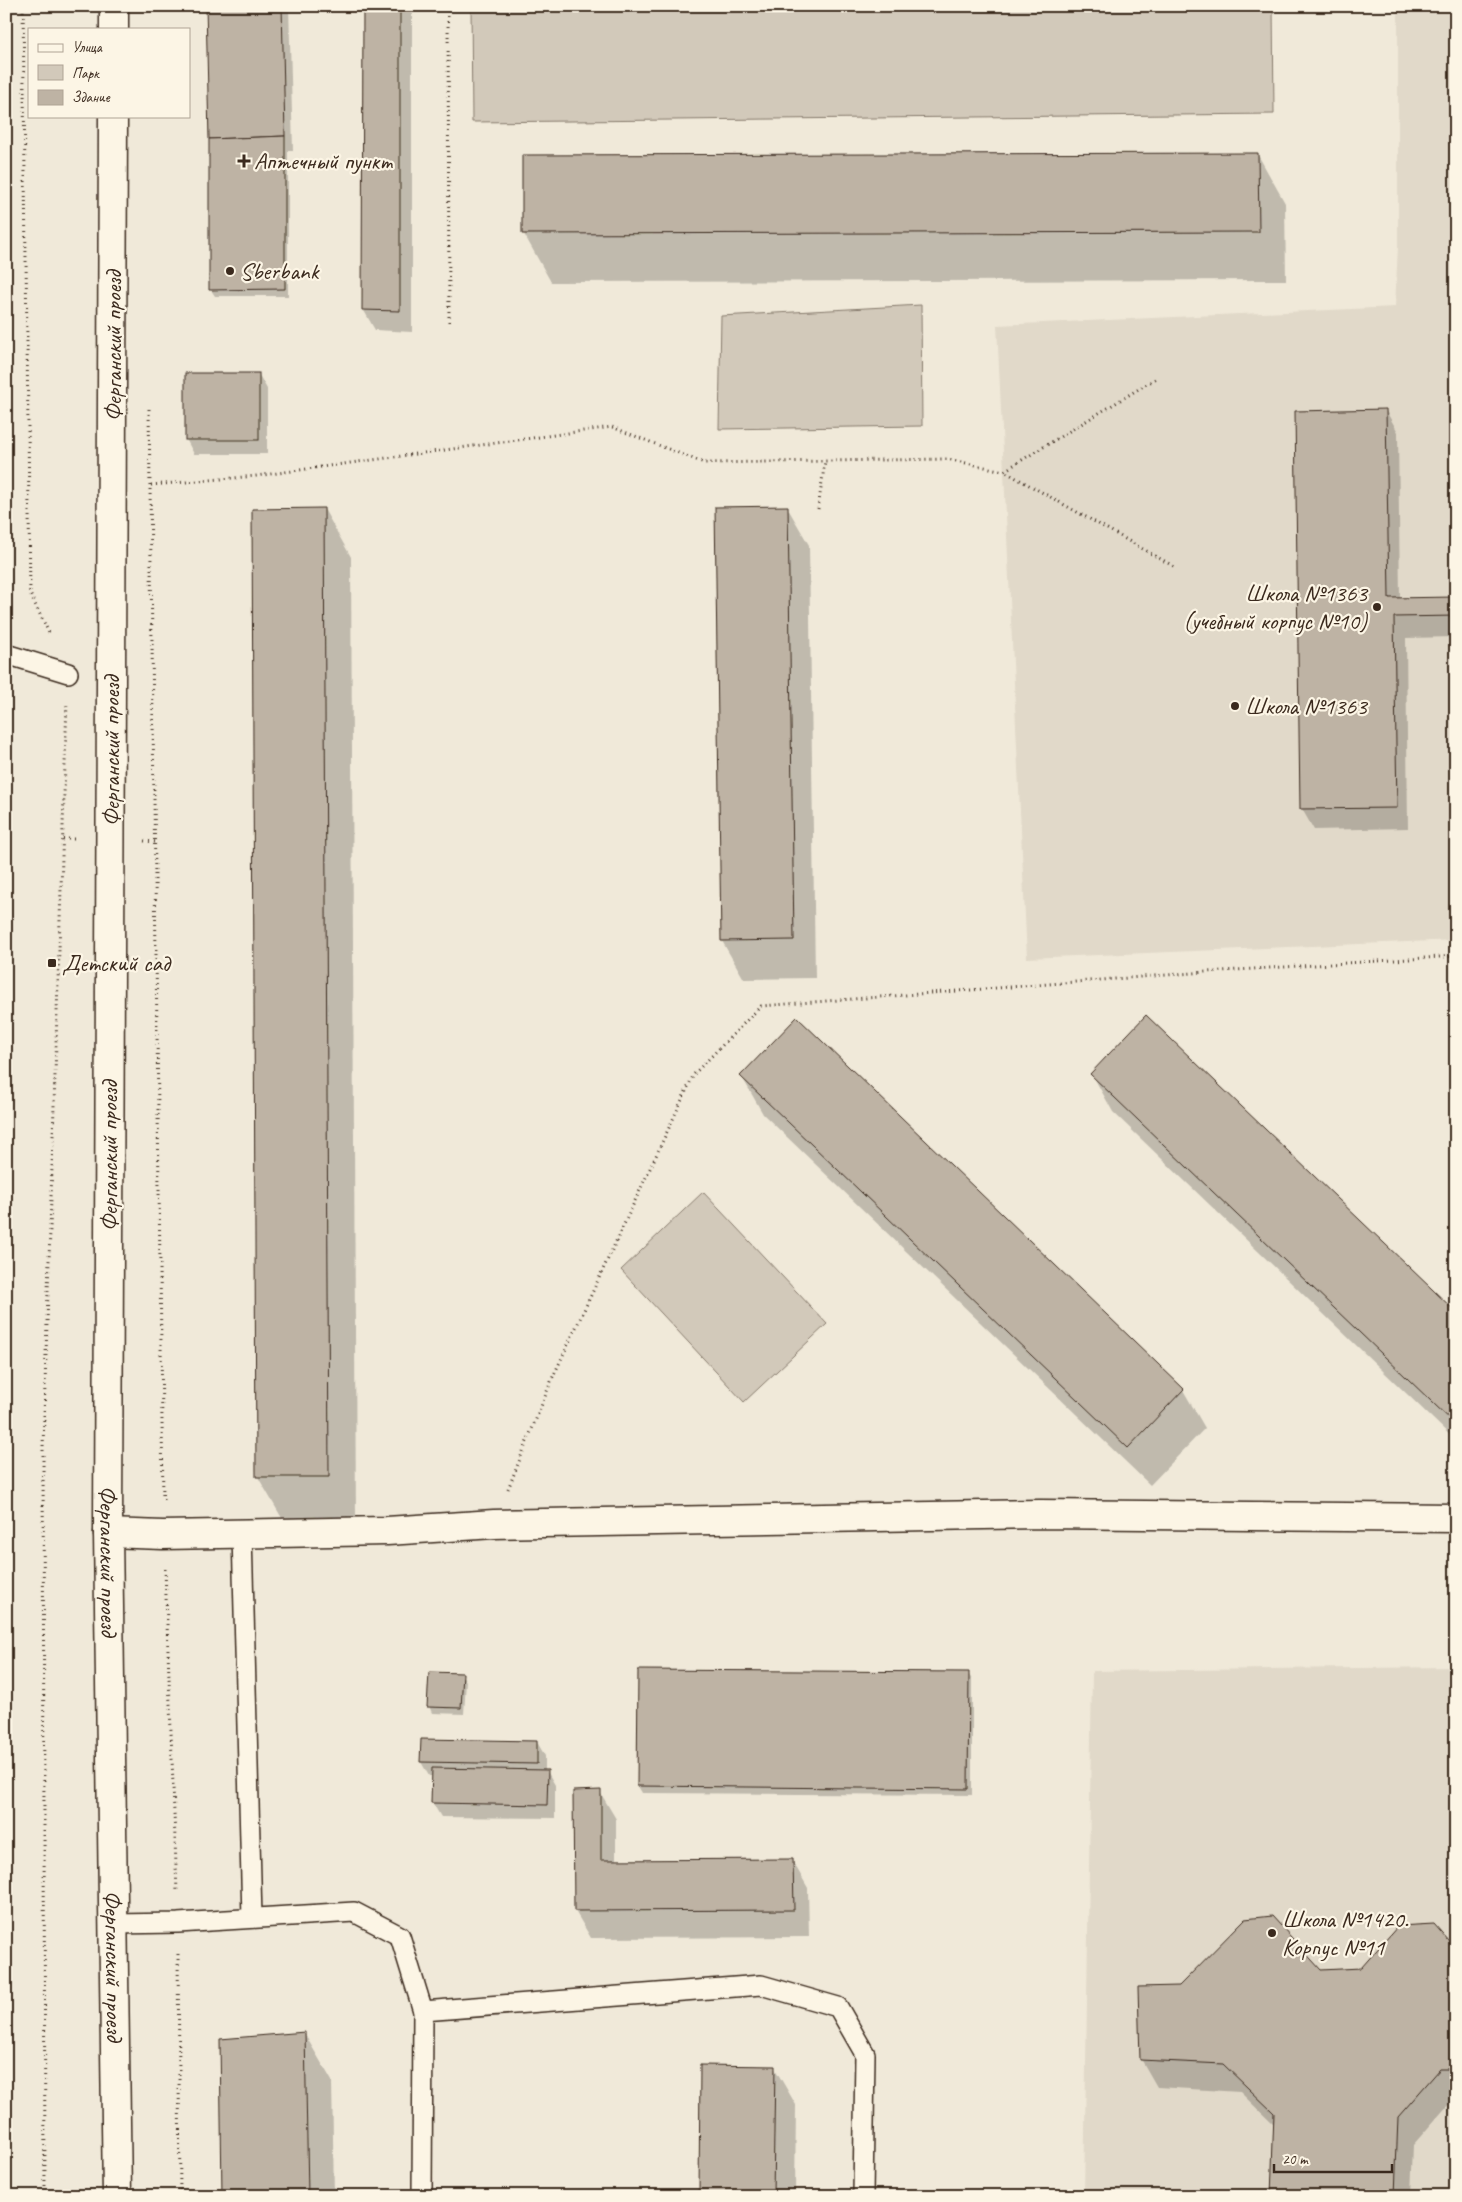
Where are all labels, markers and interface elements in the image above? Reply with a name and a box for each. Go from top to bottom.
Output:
legend [28,28,190,118]
text: Улица [72,38,103,57]
text: Парк [72,64,100,83]
text: Здание [72,88,111,107]
place label: Аптечный пункт [254,146,393,176]
marker: Аптечный пункт [238,155,250,167]
place label: Sberbank [240,256,321,286]
marker: Sberbank [224,265,236,277]
street label: Ферганский проезд [98,268,128,421]
place label: Школа №1363 (учебный корпус №10) [1183,578,1369,636]
marker: Школа №1363 (учебный корпус №10) [1371,601,1383,613]
street label: Ферганский проезд [96,673,126,826]
place label: Школа №1363 [1245,691,1369,721]
marker: Школа №1363 [1229,700,1241,712]
place label: Детский сад [62,948,172,978]
marker: Детский сад [46,957,58,969]
street label: Ферганский проезд [94,1078,124,1231]
street label: Ферганский проезд [93,1486,124,1639]
street label: Ферганский проезд [98,1890,130,2044]
place label: Школа №1420. Корпус №11 [1282,1904,1409,1962]
marker: Школа №1420. Корпус №11 [1266,1927,1278,1939]
scale bar [1274,2142,1392,2174]
text: 20 m [1282,2150,1309,2169]

